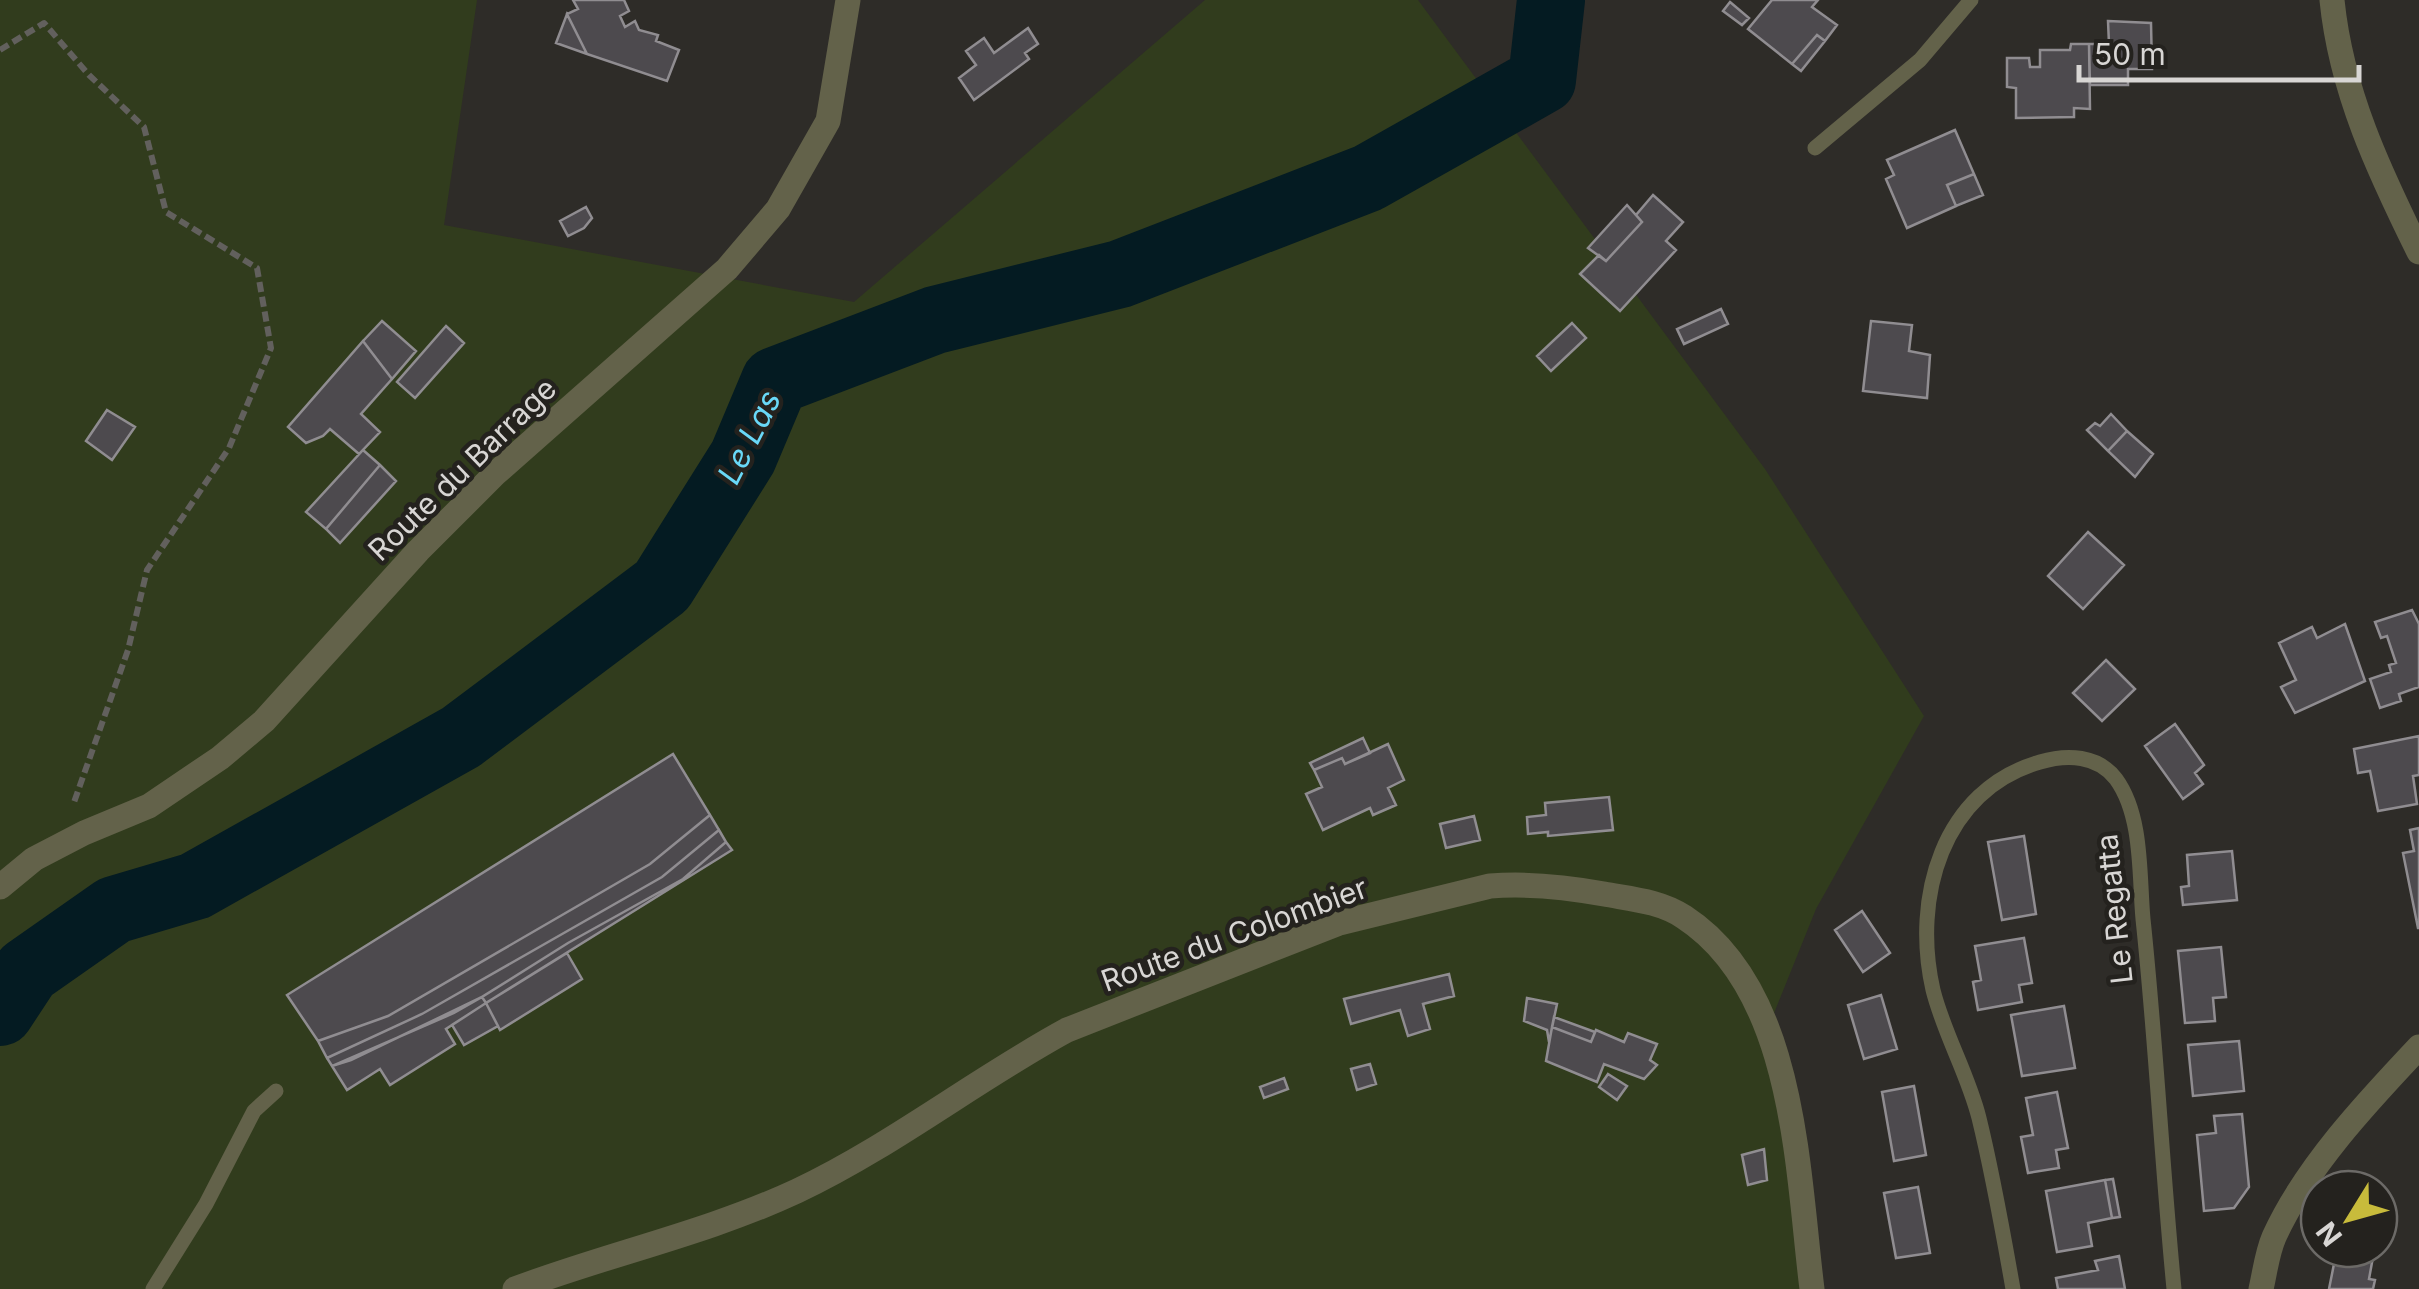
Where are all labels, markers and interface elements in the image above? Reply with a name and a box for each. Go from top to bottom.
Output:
scale bar [2079,20,2359,82]
text: 50 m [2094,36,2166,72]
street label: Route du Barrage [361,370,563,568]
water label: Le Las [709,384,789,490]
street label: Le Regatta [2088,832,2140,986]
street label: Route du Colombier [1096,869,1372,999]
north arrow [2299,1169,2399,1269]
text: N [2309,1215,2349,1253]

